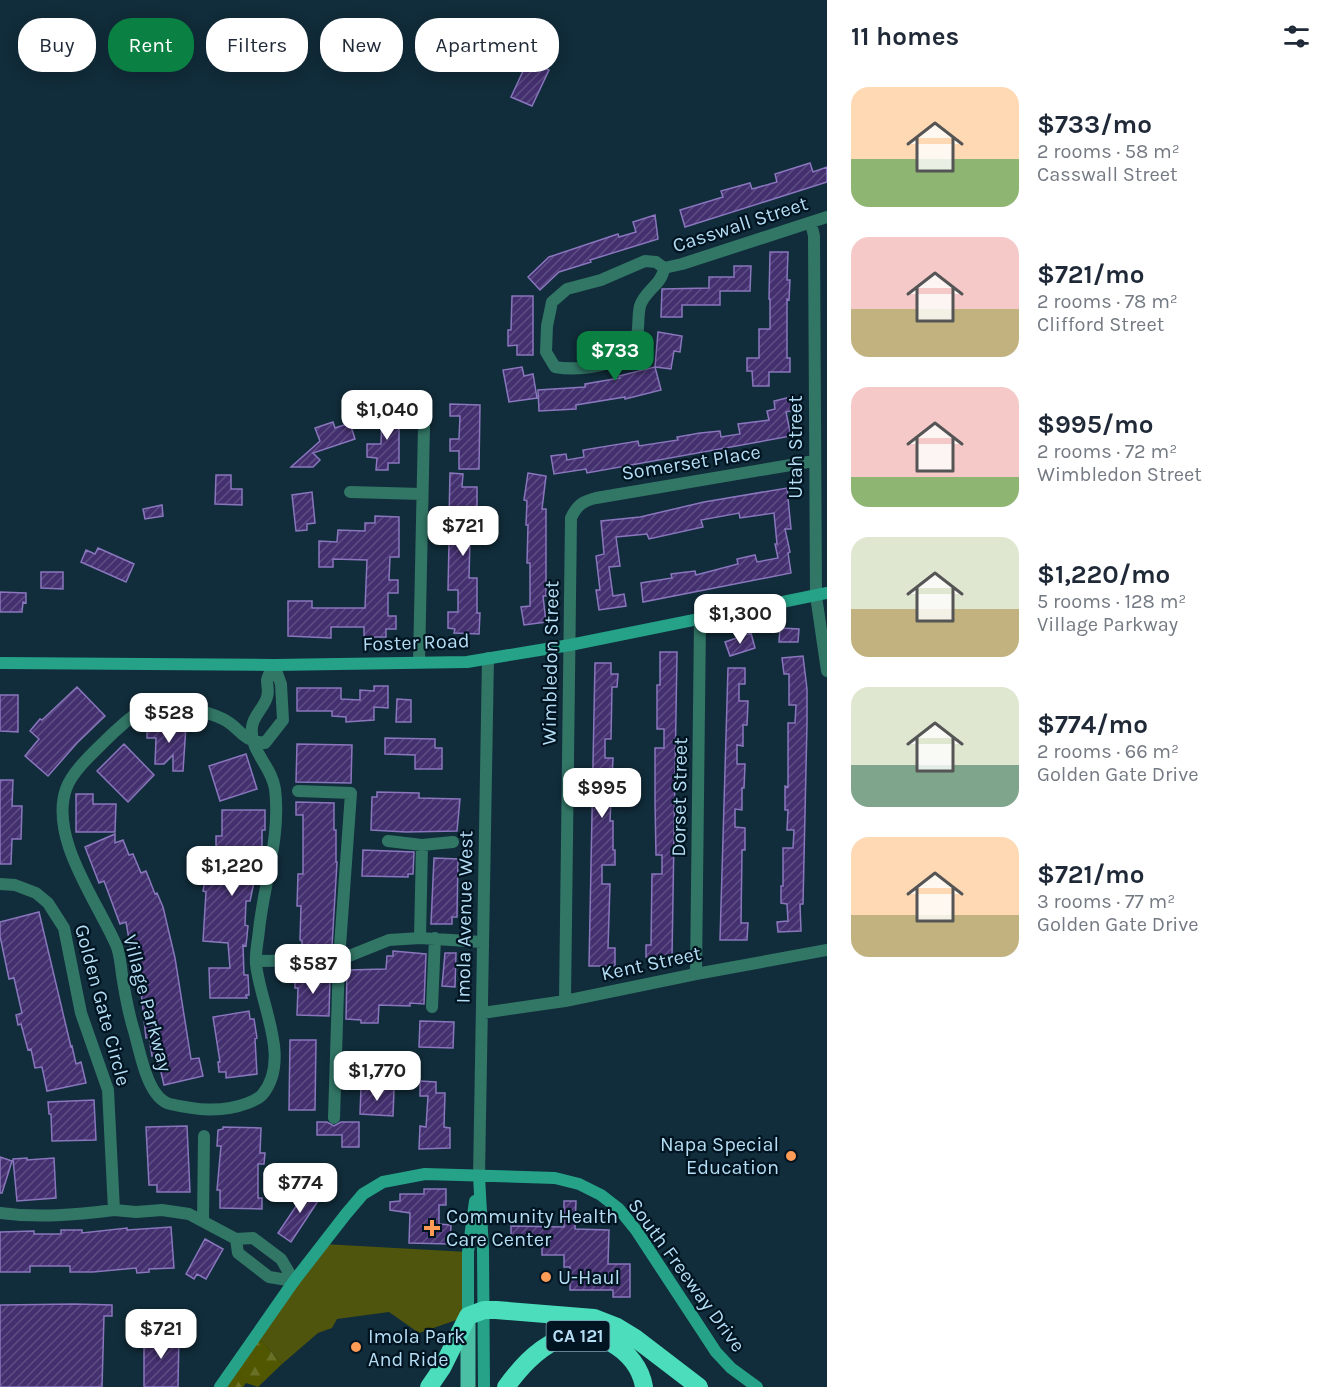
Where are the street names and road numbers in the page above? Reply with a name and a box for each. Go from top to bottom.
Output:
street label: Casswall Street [670,192,811,257]
street label: Utah Street [784,395,807,499]
street label: Somerset Place [620,440,762,485]
street label: Wimbledon Street [538,580,563,746]
street label: Foster Road [362,629,470,656]
street label: Dorset Street [667,737,692,857]
street label: Imola Avenue West [451,830,478,1004]
street label: Golden Gate Circle [70,922,135,1088]
street label: Village Parkway [118,932,177,1074]
street label: Kent Street [599,942,704,985]
street label: South Freeway Drive [623,1194,750,1356]
road number: CA 121 [546,1321,610,1351]

